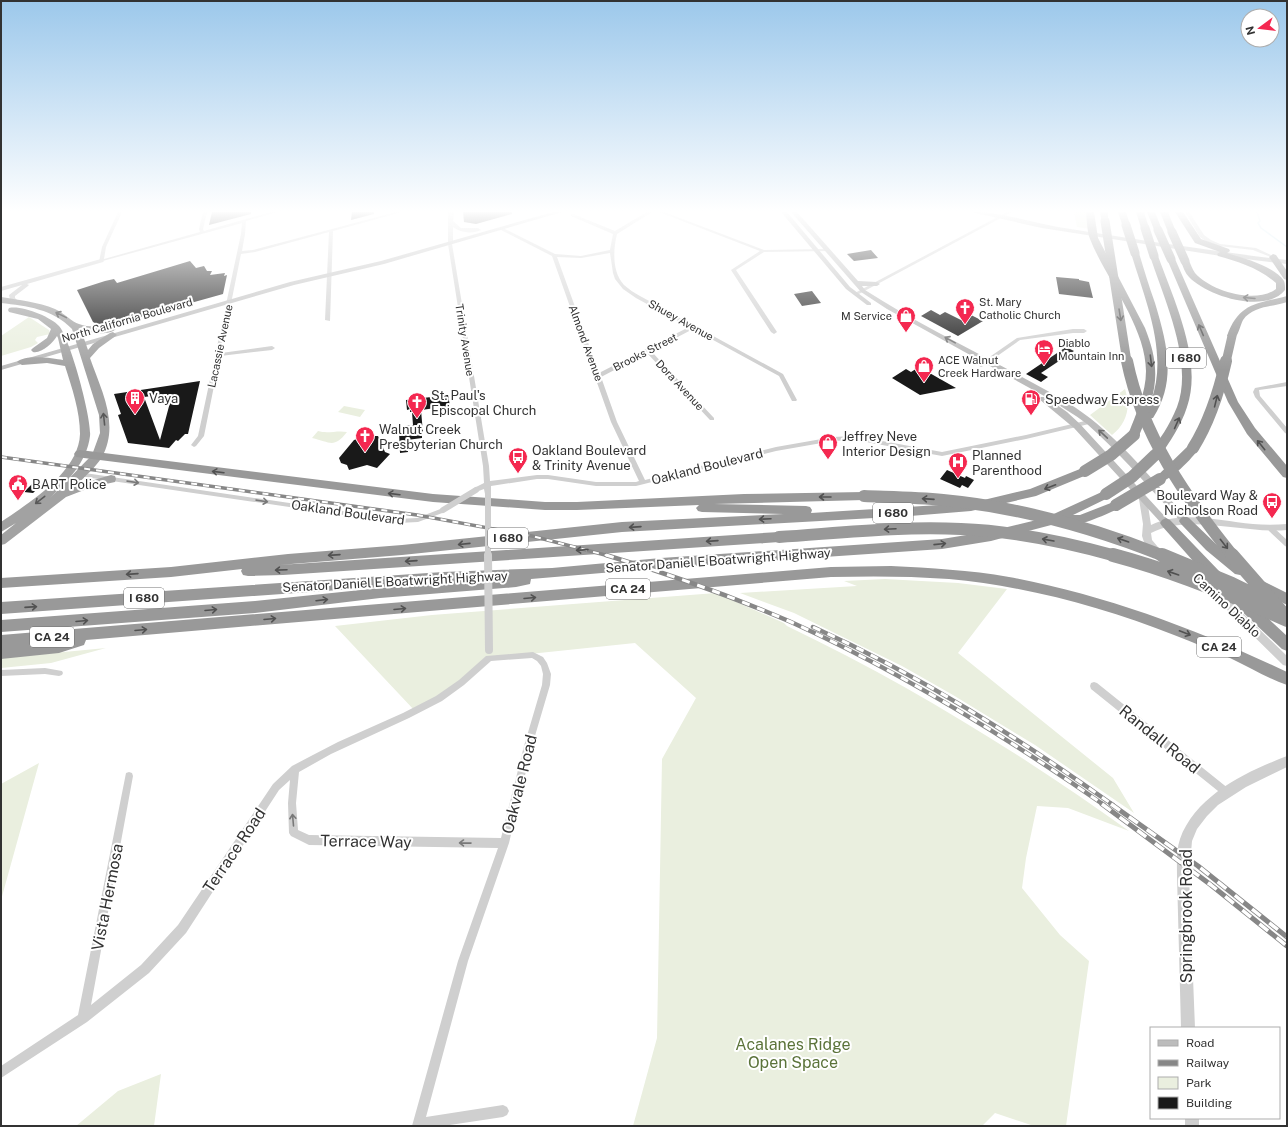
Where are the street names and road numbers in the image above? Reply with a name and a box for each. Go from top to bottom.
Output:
street label: North California Boulevard [60,296,194,344]
street label: Shuey Avenue [646,297,716,343]
street label: Lacassie Avenue [205,303,235,389]
street label: Trinity Avenue [453,303,477,377]
street label: Almond Avenue [567,303,605,383]
street label: Brooks Street [611,331,679,373]
road number: I 680 [1166,348,1206,368]
street label: Dora Avenue [654,357,706,413]
street label: Oakland Boulevard [650,445,764,488]
street label: Oakland Boulevard [290,497,406,528]
road number: I 680 [873,503,913,523]
road number: I 680 [488,528,528,548]
street label: Senator Daniel E Boatwright Highway [605,545,831,576]
street label: Senator Daniel E Boatwright Highway [282,568,508,595]
street label: Camino Diablo [1190,570,1263,640]
road number: CA 24 [606,579,650,599]
road number: I 680 [124,588,164,608]
road number: CA 24 [30,627,74,647]
road number: CA 24 [1197,637,1241,657]
street label: Randall Road [1115,701,1204,778]
street label: Oakvale Road [498,733,541,836]
street label: Terrace Road [199,804,270,896]
street label: Terrace Way [320,831,412,852]
street label: Vista Hermosa [88,842,127,952]
street label: Springbrook Road [1177,849,1196,983]

